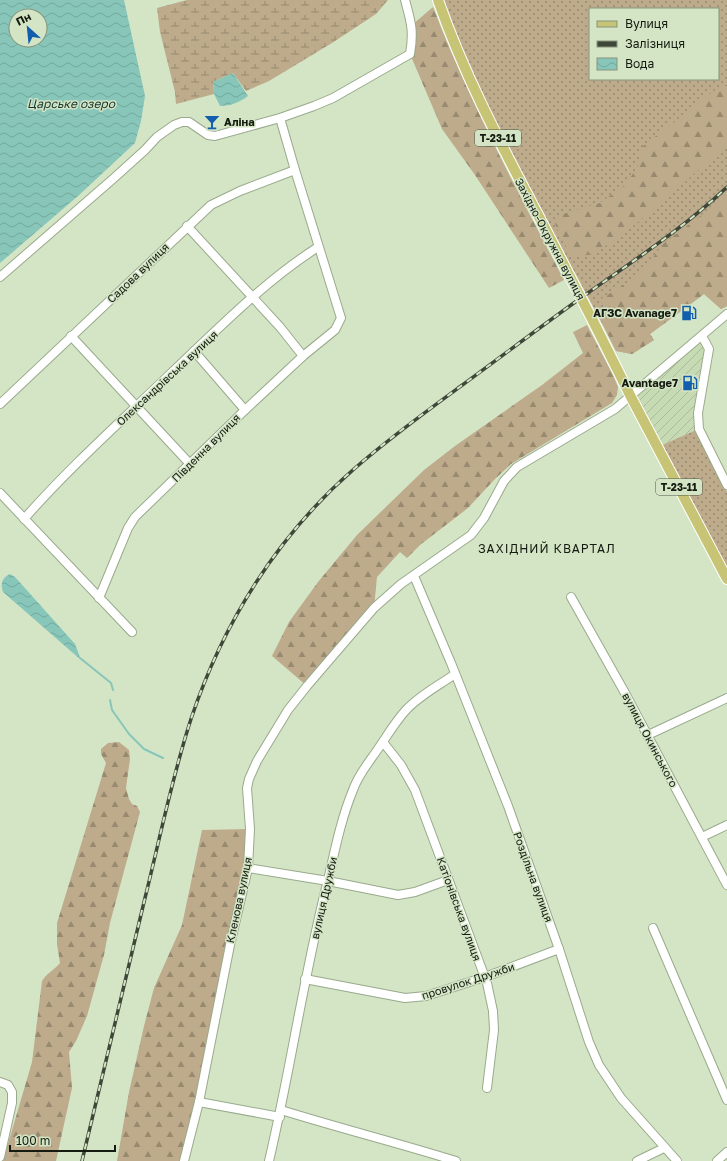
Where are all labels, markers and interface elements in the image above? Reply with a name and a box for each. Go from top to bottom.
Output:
north arrow [8,8,48,48]
legend [589,8,719,80]
text: Пн [14,9,33,28]
text: Вулиця [625,16,668,31]
text: Залізниця [625,36,685,51]
text: Вода [625,56,654,71]
water label: Царське озеро [27,96,116,111]
bar icon: Аліна [203,113,221,131]
place label: Аліна [224,115,255,128]
road number: Т-23-11 [475,130,521,146]
street label: Західно-Окружна вулиця [513,175,588,302]
street label: Садова вулиця [104,240,171,305]
fuel station icon: АГЗС Avanage7 [680,304,698,322]
place label: АГЗС Avanage7 [593,306,677,319]
street label: Олександрівська вулиця [113,327,220,428]
fuel station icon: Avantage7 [681,374,699,392]
place label: Avantage7 [622,376,678,389]
street label: Південна вулиця [169,411,242,484]
road number: Т-23-11 [656,479,702,495]
district label: ЗАХІДНИЙ КВАРТАЛ [478,541,616,556]
street label: вулиця Окинського [620,690,681,789]
street label: Роздільна вулиця [511,830,556,924]
street label: Катіонівська вулиця [435,855,484,963]
street label: Кленова вулиця [223,856,254,944]
street label: вулиця Дружби [308,856,339,940]
street label: провулок Дружби [420,959,516,1002]
scale bar [10,1127,115,1153]
text: 100 m [16,1133,50,1148]

